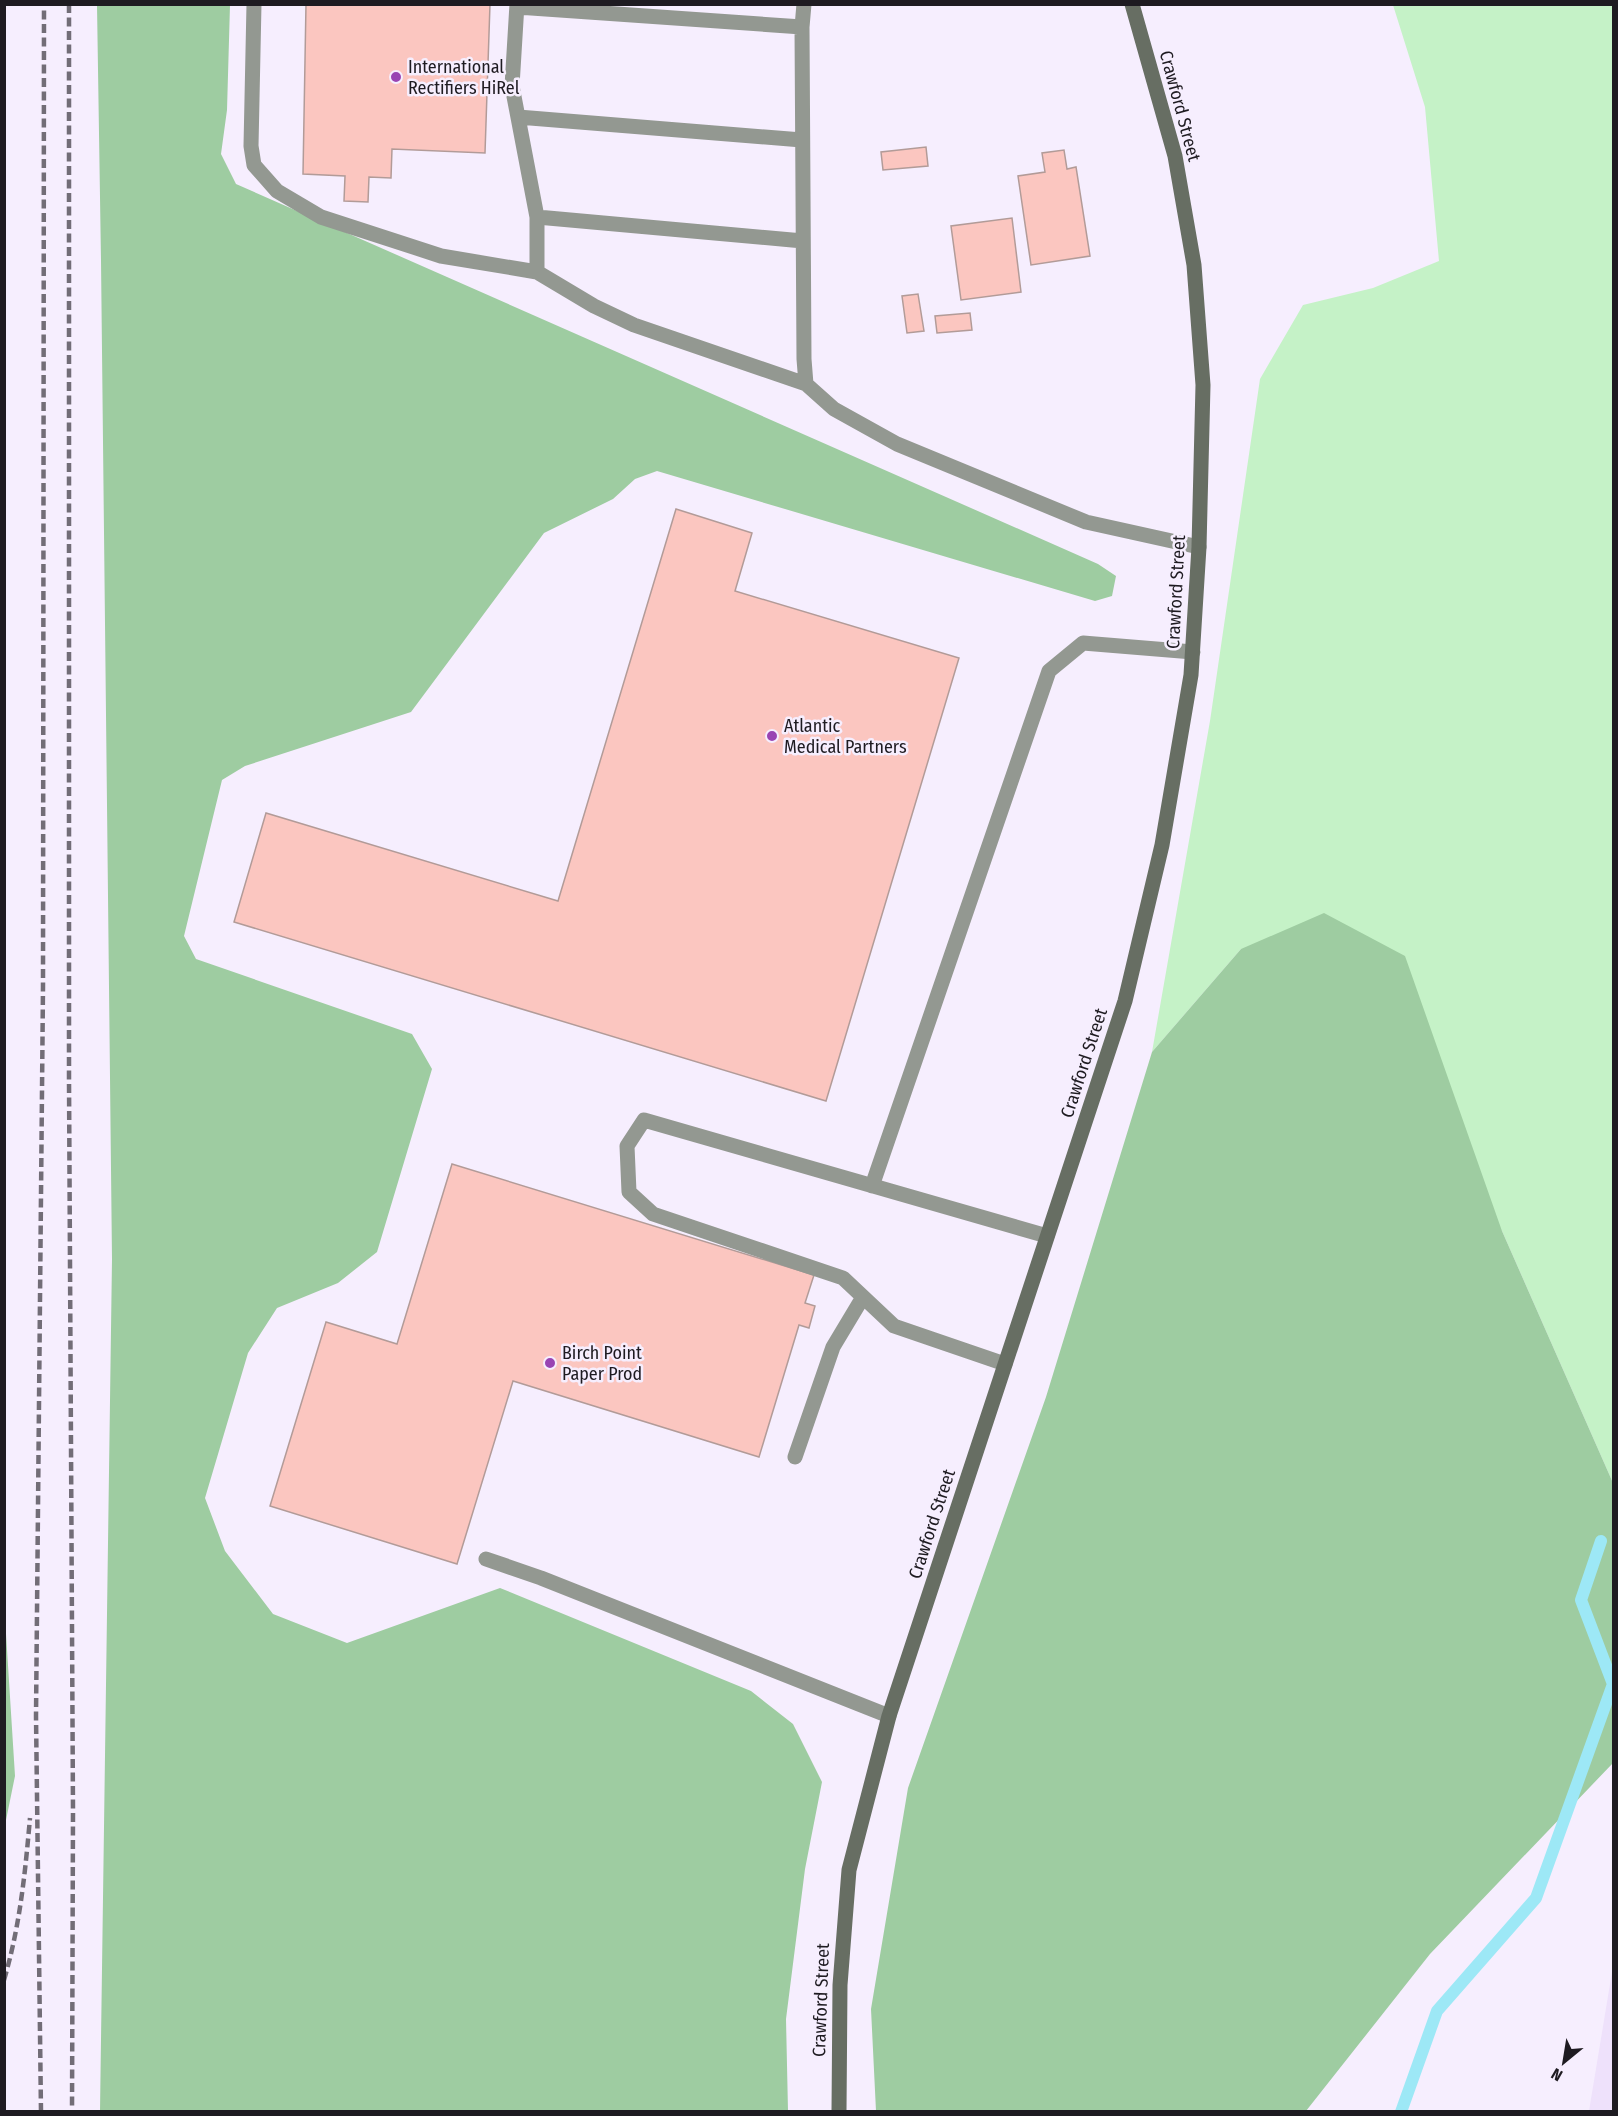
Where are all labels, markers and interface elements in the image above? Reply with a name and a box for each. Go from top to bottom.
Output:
street label: Crawford Street [1155,48,1205,164]
place label: International Rectifiers HiRel [408,56,520,99]
marker: International Rectifiers HiRel [389,70,403,84]
street label: Crawford Street [1162,534,1190,649]
place label: Atlantic Medical Partners [784,715,907,758]
marker: Atlantic Medical Partners [765,729,779,743]
street label: Crawford Street [1056,1005,1112,1121]
place label: Birch Point Paper Prod [562,1342,642,1385]
marker: Birch Point Paper Prod [543,1356,557,1370]
street label: Crawford Street [904,1466,960,1582]
street label: Crawford Street [808,1943,834,2057]
north arrow [1534,2032,1594,2092]
text: N [1548,2064,1566,2085]

